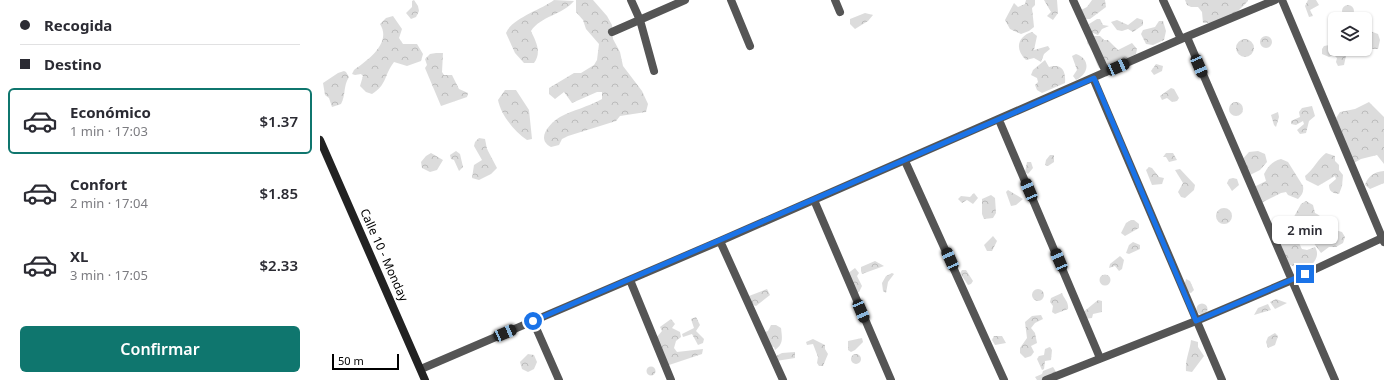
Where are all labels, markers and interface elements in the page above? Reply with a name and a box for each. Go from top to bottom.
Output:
map controls [1328,12,1372,56]
button: layers [1328,12,1372,56]
text: Recogida [44,15,112,35]
car [1189,53,1209,79]
text: Destino [44,54,102,74]
car [1105,57,1131,77]
text: Económico [70,102,151,122]
icon: car [22,103,58,139]
text: $1.37 [260,111,298,131]
text: 1 min · 17:03 [70,122,148,140]
text: Confort [70,174,127,194]
icon: car [22,175,58,211]
car [1019,177,1039,203]
text: $1.85 [260,183,298,203]
text: 2 min · 17:04 [70,194,148,212]
street label: Calle 10 - Monday [356,206,413,305]
callout: 2 min [1272,216,1338,244]
text: 2 min [1287,221,1323,239]
text: XL [70,246,88,266]
car [940,246,960,272]
icon: car [22,247,58,283]
car [1049,247,1069,273]
text: $2.33 [260,255,298,275]
route end [1296,265,1314,283]
text: 3 min · 17:05 [70,266,148,284]
car [851,298,871,324]
route start [524,312,542,330]
car [492,323,518,343]
button: Confirmar [20,326,300,372]
scale bar [332,352,399,371]
text: 50 m [338,353,364,368]

